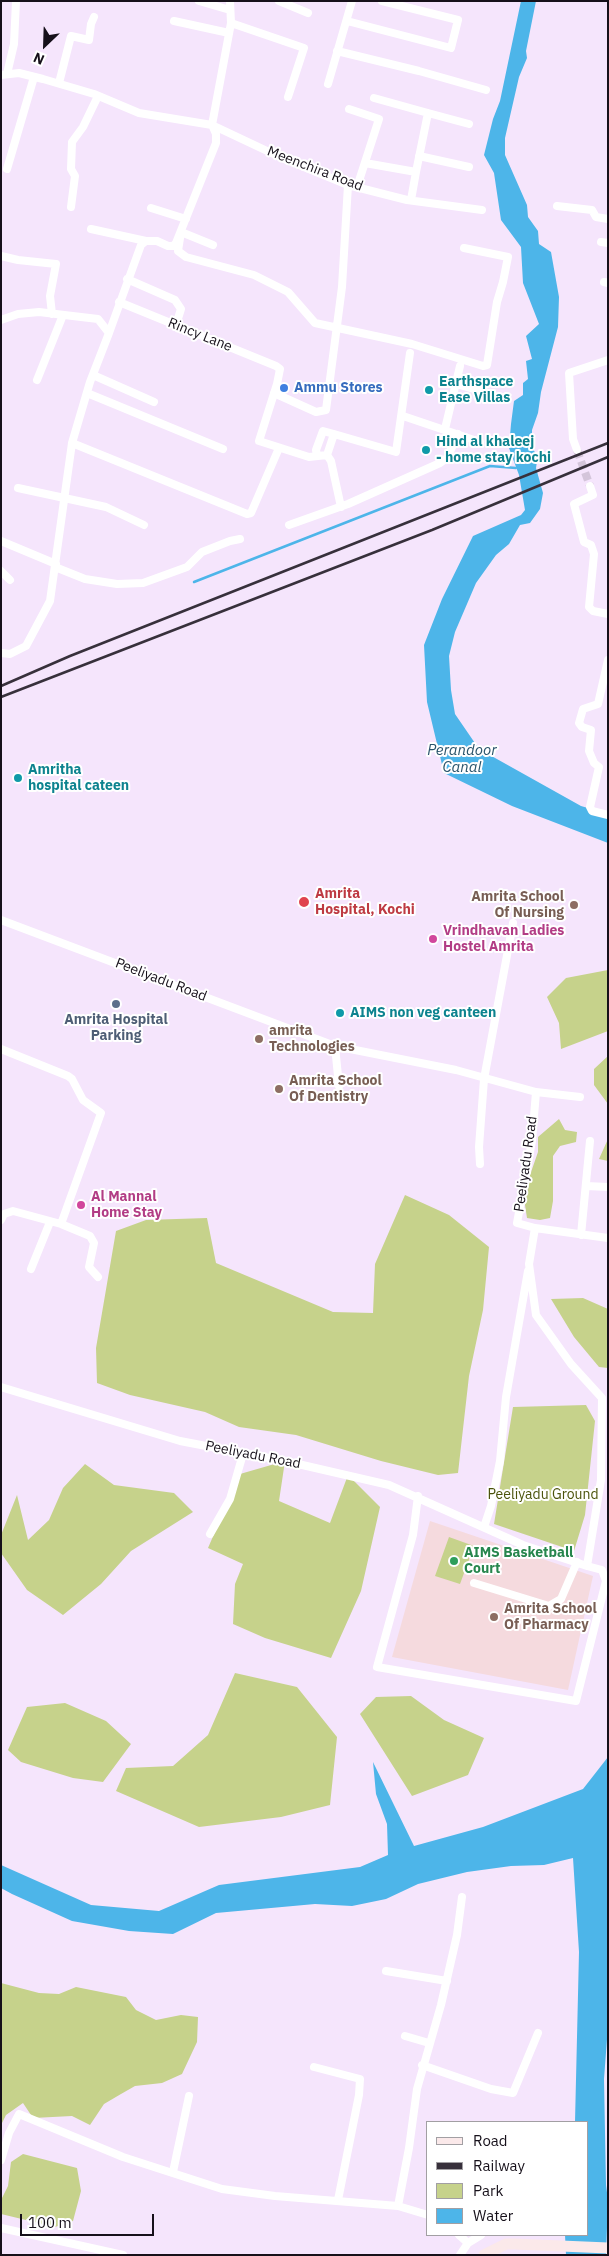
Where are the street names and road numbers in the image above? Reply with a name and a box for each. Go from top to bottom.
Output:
street label: Meenchira Road [265,143,365,195]
street label: Rincy Lane [165,315,235,355]
street label: Peeliyadu Road [113,955,209,1005]
street label: Peeliyadu Road [511,1115,541,1213]
street label: Peeliyadu Road [204,1438,302,1472]

